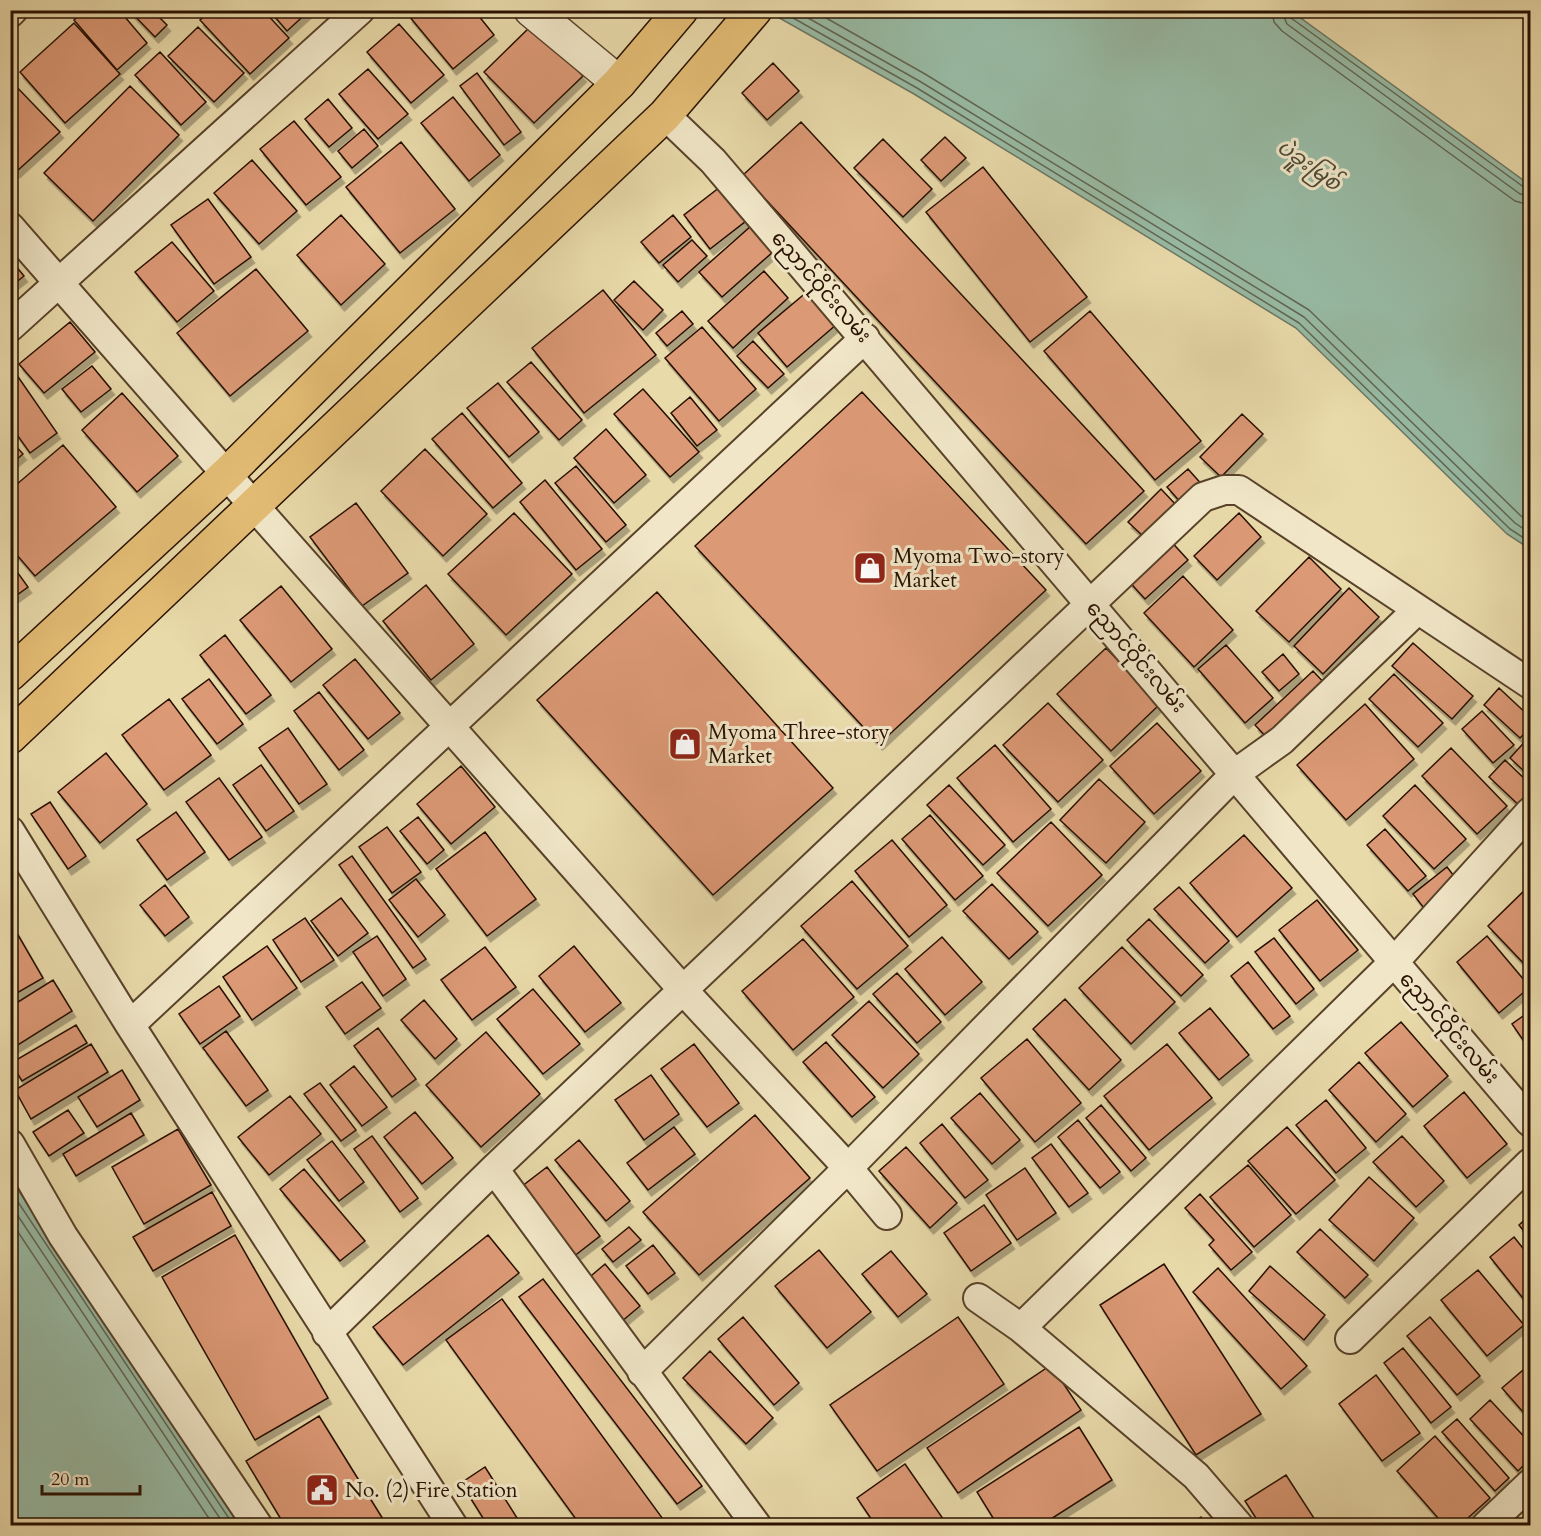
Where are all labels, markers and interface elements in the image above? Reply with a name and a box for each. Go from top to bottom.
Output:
water label: ပဲခူးမြစ် [1269,131,1349,201]
street label: ညောင်ဝိုင်းလမ်း [763,223,879,351]
place label: Myoma Two-story Market [893,542,1064,595]
shop icon: Myoma Two-story Market [852,550,888,586]
street label: ညောင်ဝိုင်းလမ်း [1078,593,1194,721]
place label: Myoma Three-story Market [708,718,889,771]
shop icon: Myoma Three-story Market [667,726,703,762]
street label: ညောင်ဝိုင်းလမ်း [1391,964,1507,1092]
scale bar [42,1458,140,1496]
text: 20 m [51,1467,90,1492]
public building icon: No. (2) Fire Station [304,1472,340,1508]
place label: No. (2) Fire Station [345,1476,518,1505]

